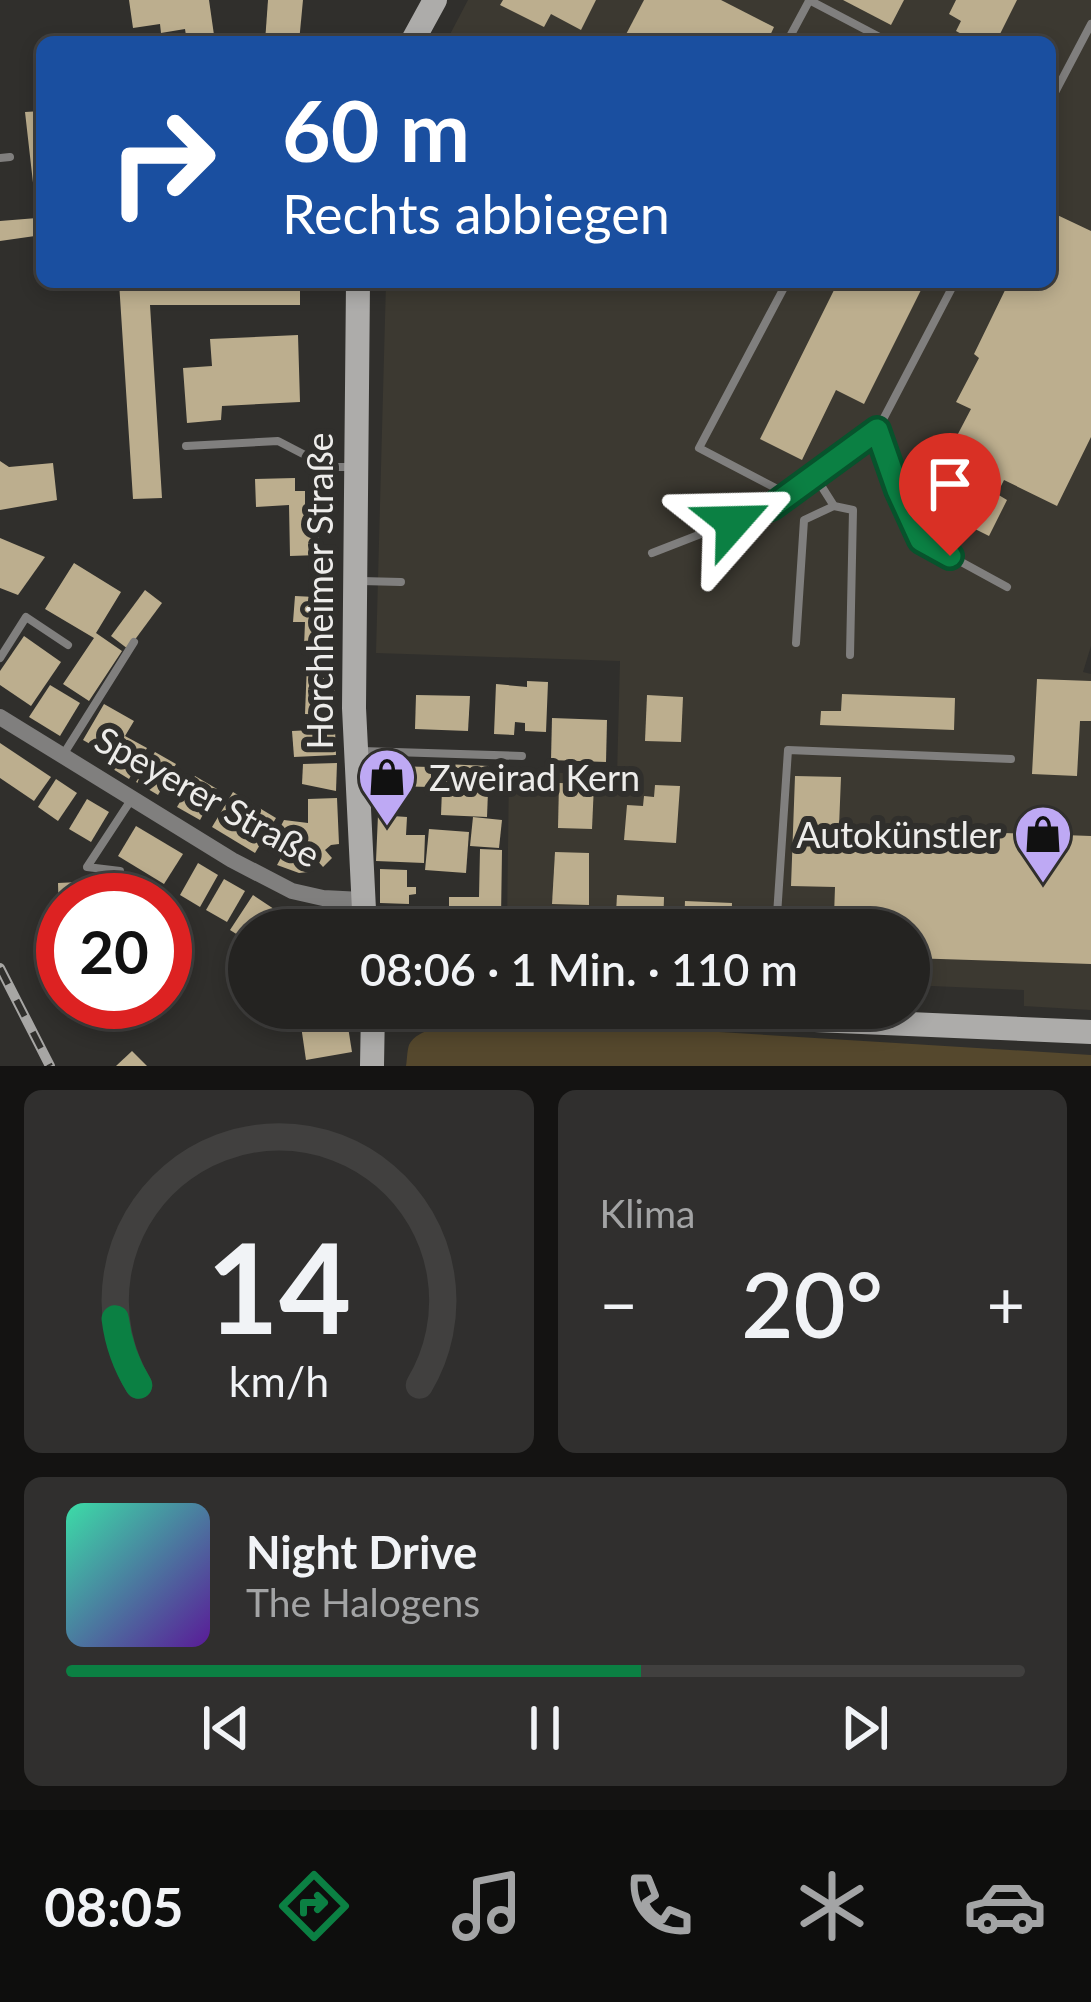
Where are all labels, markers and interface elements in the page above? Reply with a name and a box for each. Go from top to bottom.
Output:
text: 60 m [282,79,470,180]
icon: right [84,84,240,240]
text: Rechts abbiegen [282,181,670,246]
street label: Horchheimer Straße [297,432,341,750]
pin [899,433,1001,556]
icon: arrive [917,451,983,517]
position arrow [670,459,796,585]
street label: Speyerer Straße [88,716,328,876]
shop icon: Zweirad Kern [356,746,418,828]
place label: Zweirad Kern [429,755,640,799]
shop icon: Autokünstler [1012,803,1074,885]
place label: Autokünstler [796,812,1001,856]
speed limit sign: 20 [36,873,192,1029]
text: 08:06 · 1 Min. · 110 m [360,942,798,996]
text: Klima [600,1190,695,1236]
text: 14 [206,1211,351,1361]
text: 20° [741,1249,883,1357]
text: − [600,1264,638,1343]
text: + [987,1264,1025,1343]
text: km/h [229,1354,329,1405]
text: Night Drive [246,1525,477,1579]
text: The Halogens [246,1579,480,1625]
icon: previous [193,1695,259,1761]
icon: pause [512,1695,578,1761]
icon: next [832,1695,898,1761]
icon: directions [272,1864,356,1948]
icon: music [445,1864,529,1948]
icon: phone [617,1864,701,1948]
icon: climate [790,1864,874,1948]
icon: car [963,1864,1047,1948]
text: 08:05 [44,1874,184,1939]

